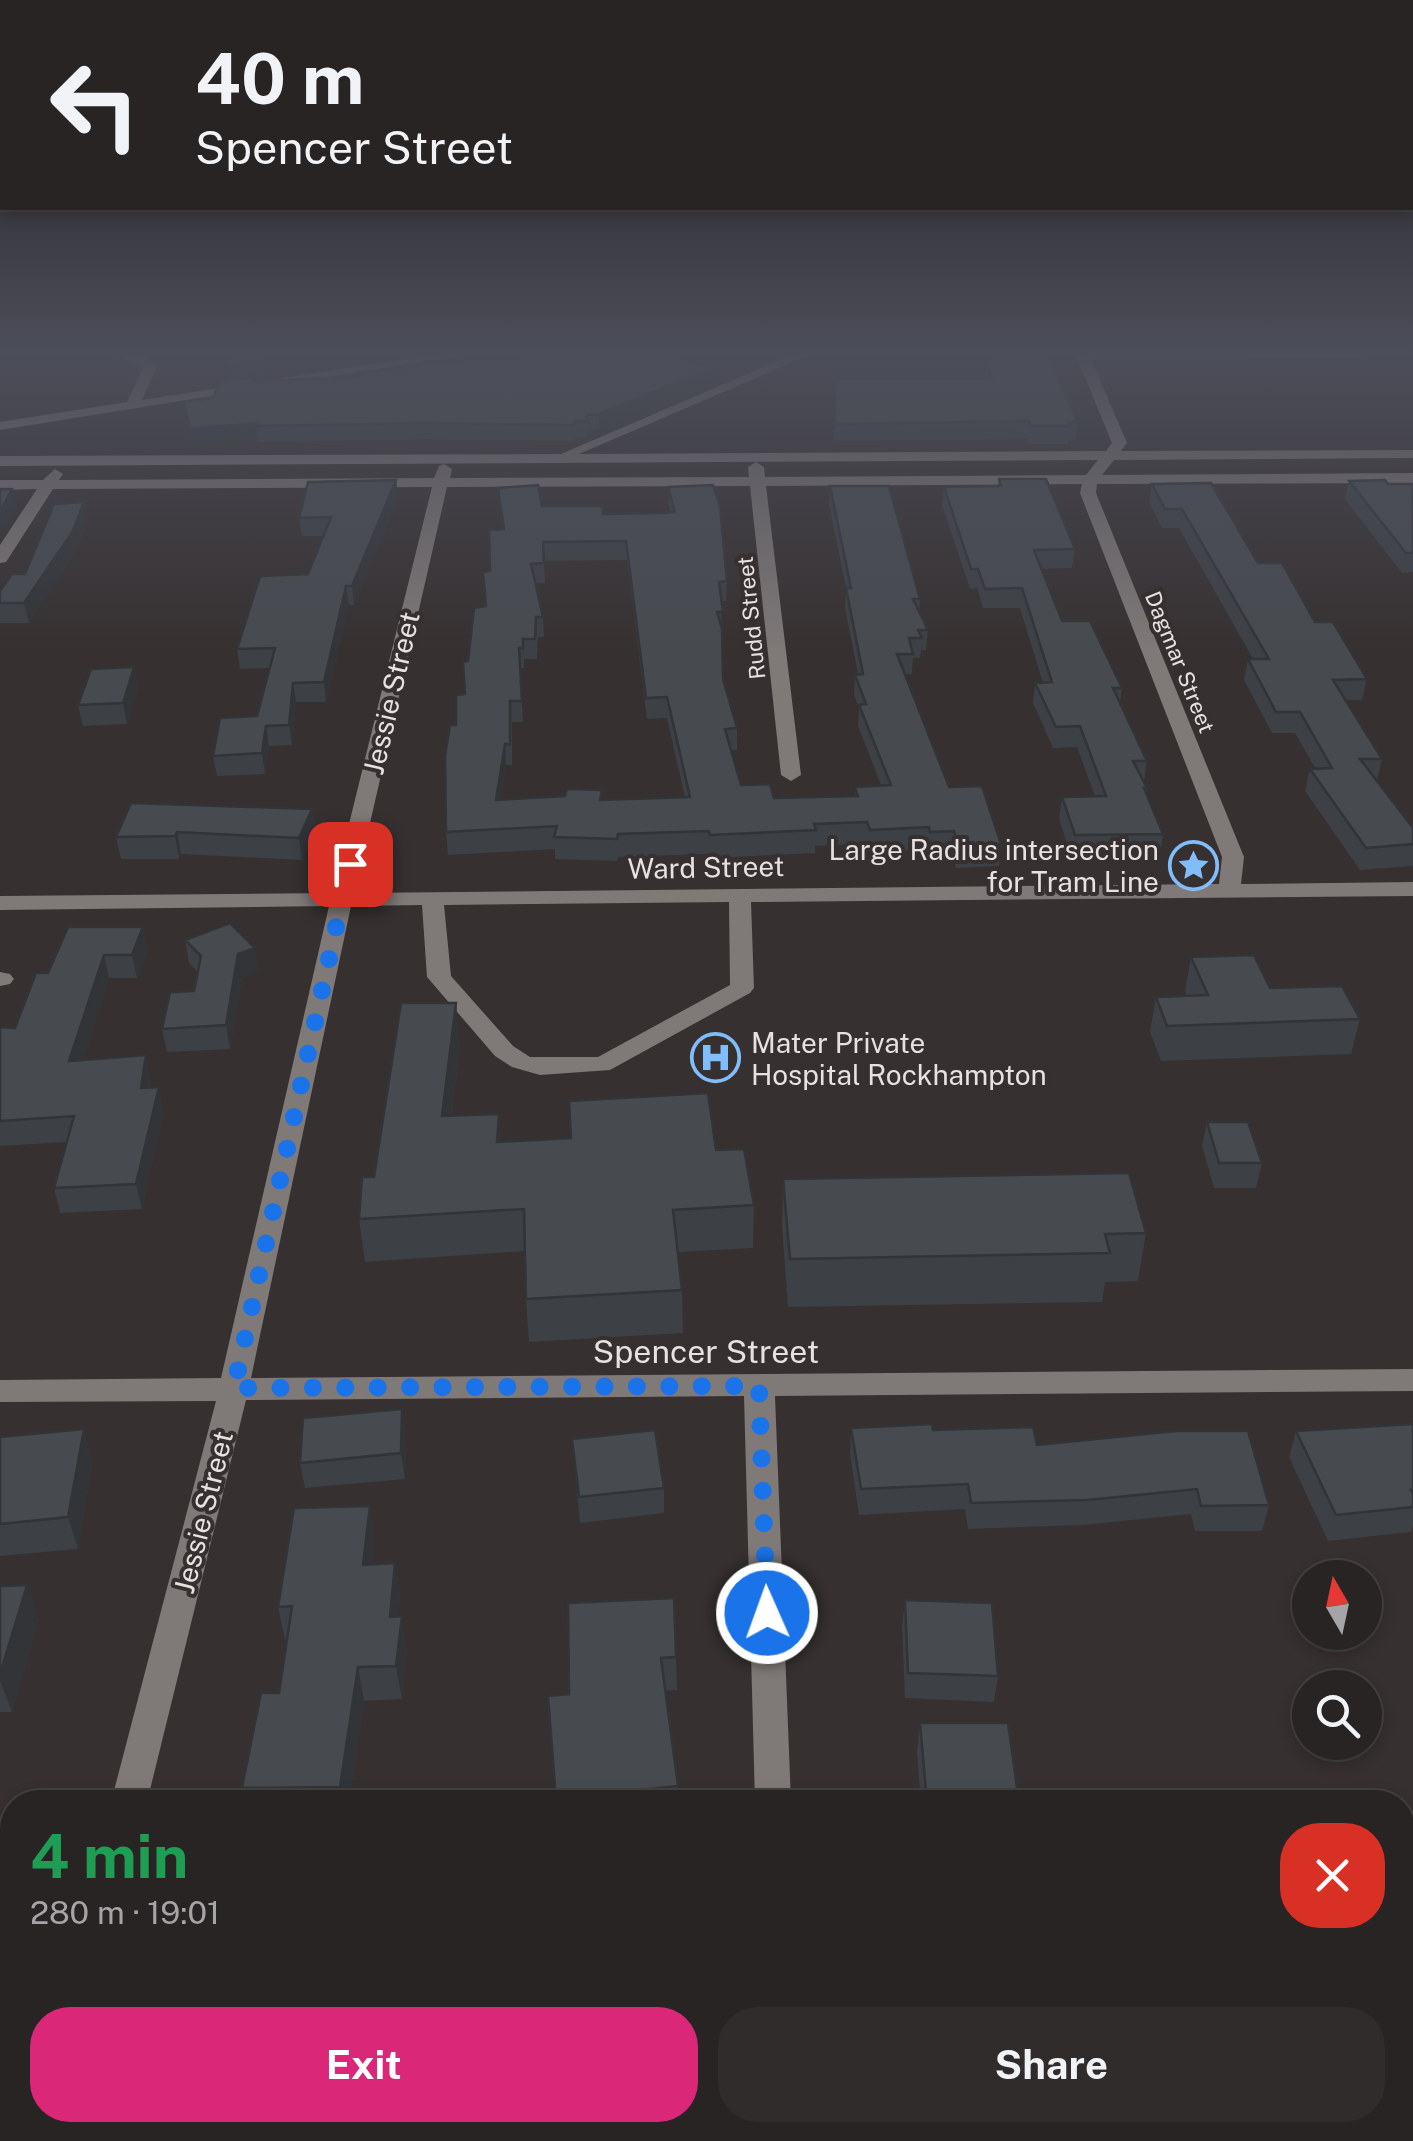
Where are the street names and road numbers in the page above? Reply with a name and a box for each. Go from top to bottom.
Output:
street label: Rudd Street [732,555,770,681]
street label: Dagmar Street [1140,587,1220,737]
street label: Jessie Street [356,608,426,778]
street label: Ward Street [627,849,785,885]
street label: Spencer Street [593,1333,819,1370]
street label: Jessie Street [167,1427,239,1597]

